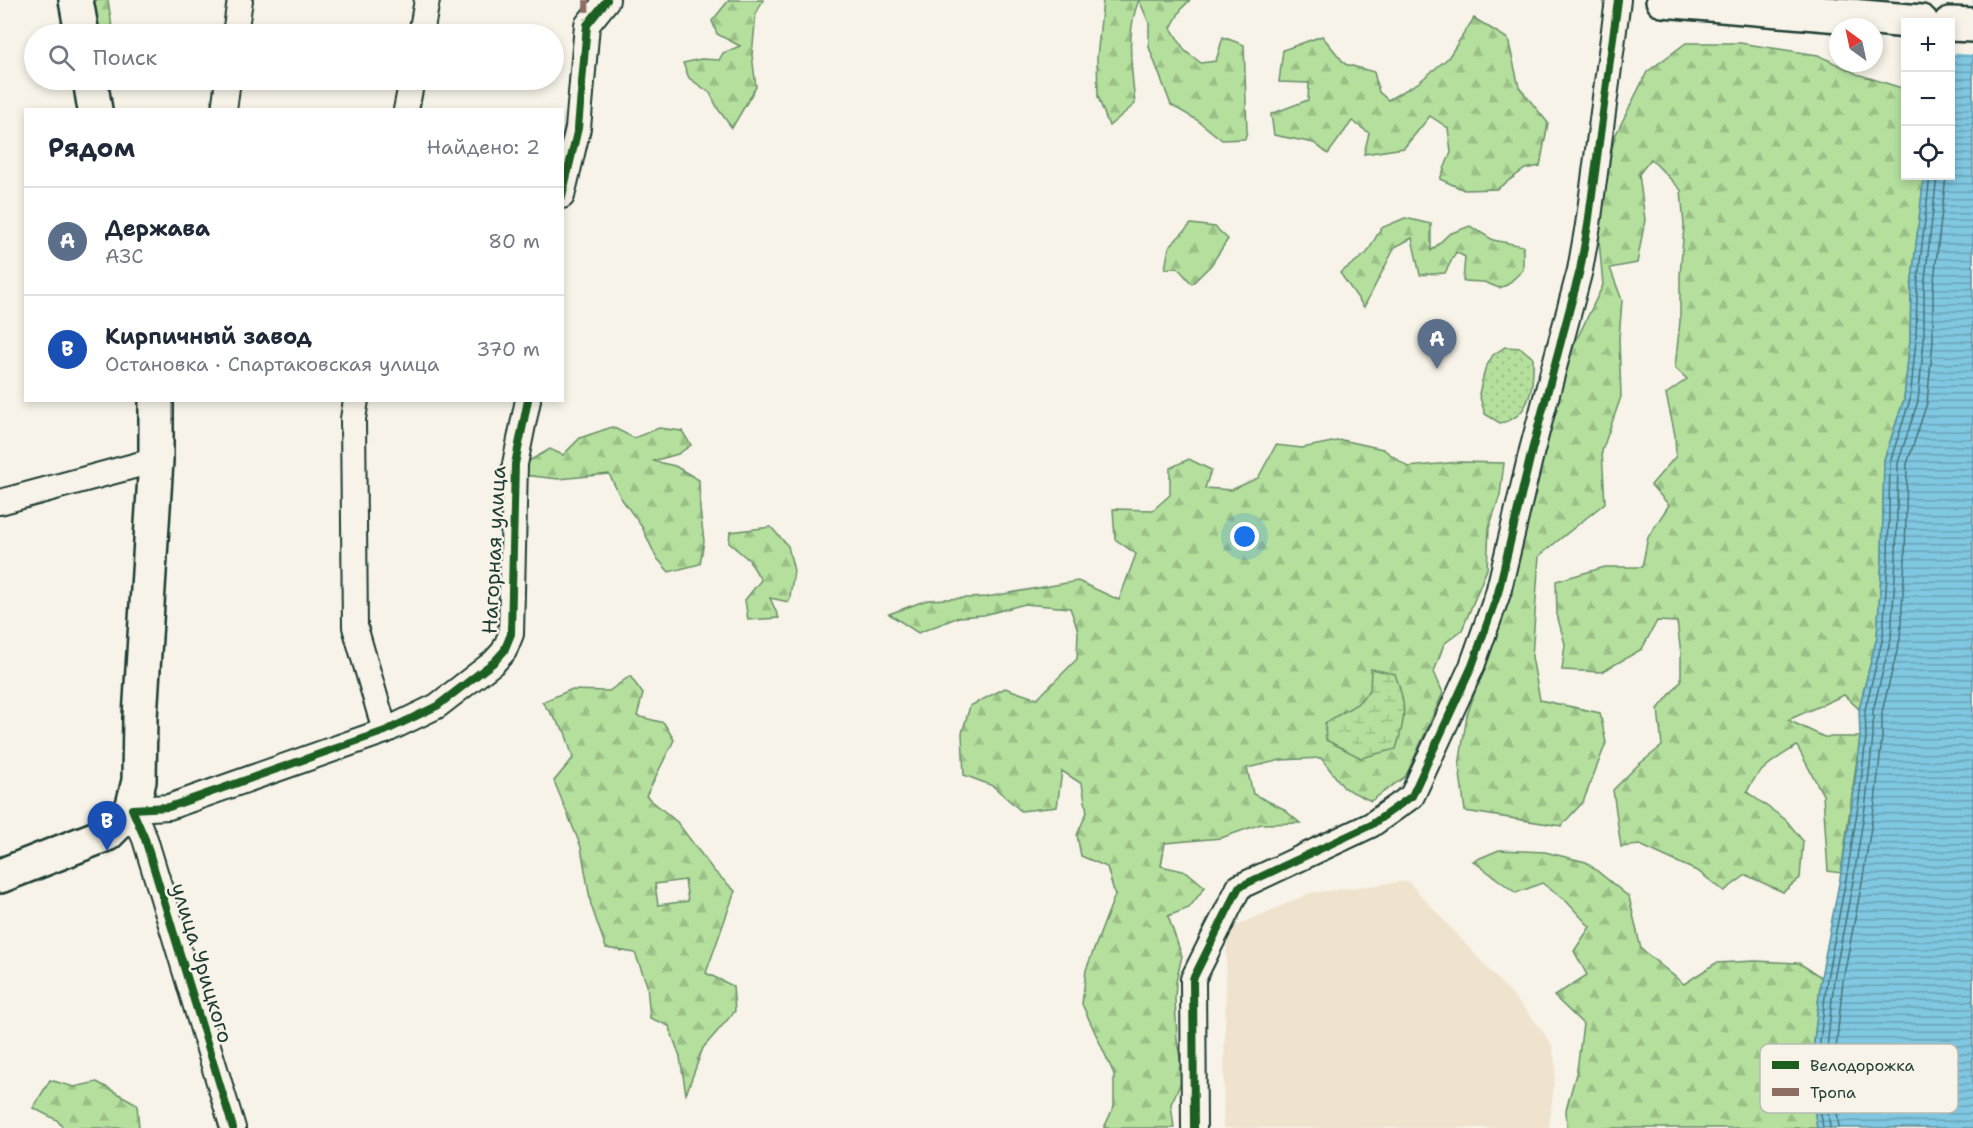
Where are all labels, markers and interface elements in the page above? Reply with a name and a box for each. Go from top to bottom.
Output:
north arrow [1829,18,1883,72]
map controls [1901,18,1955,180]
button: + [1901,18,1955,72]
search box [24,24,564,90]
icon: search [45,41,78,74]
text: Поиск [93,43,157,72]
button: − [1901,72,1955,126]
button: locate [1901,126,1955,180]
text: Рядом [48,130,135,165]
text: Найдено: 2 [427,134,540,160]
text: Держава [105,214,210,243]
text: A [60,228,75,254]
text: 80 m [488,228,540,254]
text: АЗС [105,243,143,269]
pin: A [1418,320,1456,369]
text: Кирпичный завод [105,322,312,351]
text: B [61,336,74,362]
text: 370 m [476,336,540,362]
text: Остановка · Спартаковская улица [105,351,439,377]
street label: Нагорная улица [476,465,512,635]
your location [1230,522,1259,551]
pin: B [88,802,126,851]
street label: улица Урицкого [164,880,240,1046]
legend [1760,1044,1958,1113]
text: Велодорожка [1810,1055,1915,1076]
text: Тропа [1810,1082,1856,1103]

